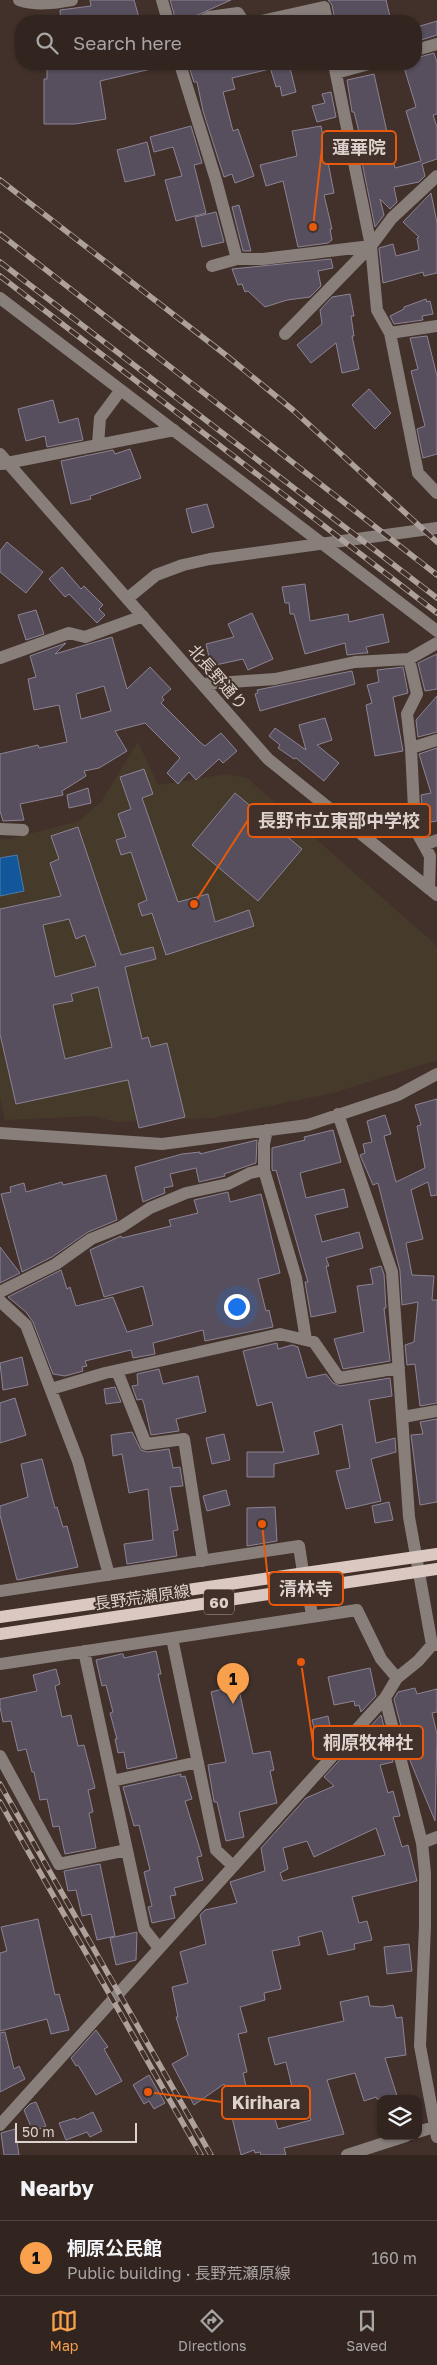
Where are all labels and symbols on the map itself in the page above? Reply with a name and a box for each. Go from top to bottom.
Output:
callout: 蓮華院 [322,131,396,164]
text: 蓮華院 [332,136,386,158]
street label: 北長野通り [184,640,252,714]
callout: 長野市立東部中学校 [248,804,430,837]
text: 長野市立東部中学校 [258,809,420,831]
your location [224,1294,250,1320]
callout: 清林寺 [269,1572,343,1605]
text: 清林寺 [279,1577,333,1599]
street label: 長野荒瀬原線 [93,1580,191,1614]
road number: 60 [204,1590,234,1614]
pin: 1 [217,1663,249,1704]
callout: 桐原牧神社 [313,1726,423,1759]
text: 桐原牧神社 [323,1731,413,1753]
callout: Kirihara [222,2086,310,2119]
text: Kirihara [232,2091,300,2113]
scale bar [15,2120,138,2143]

